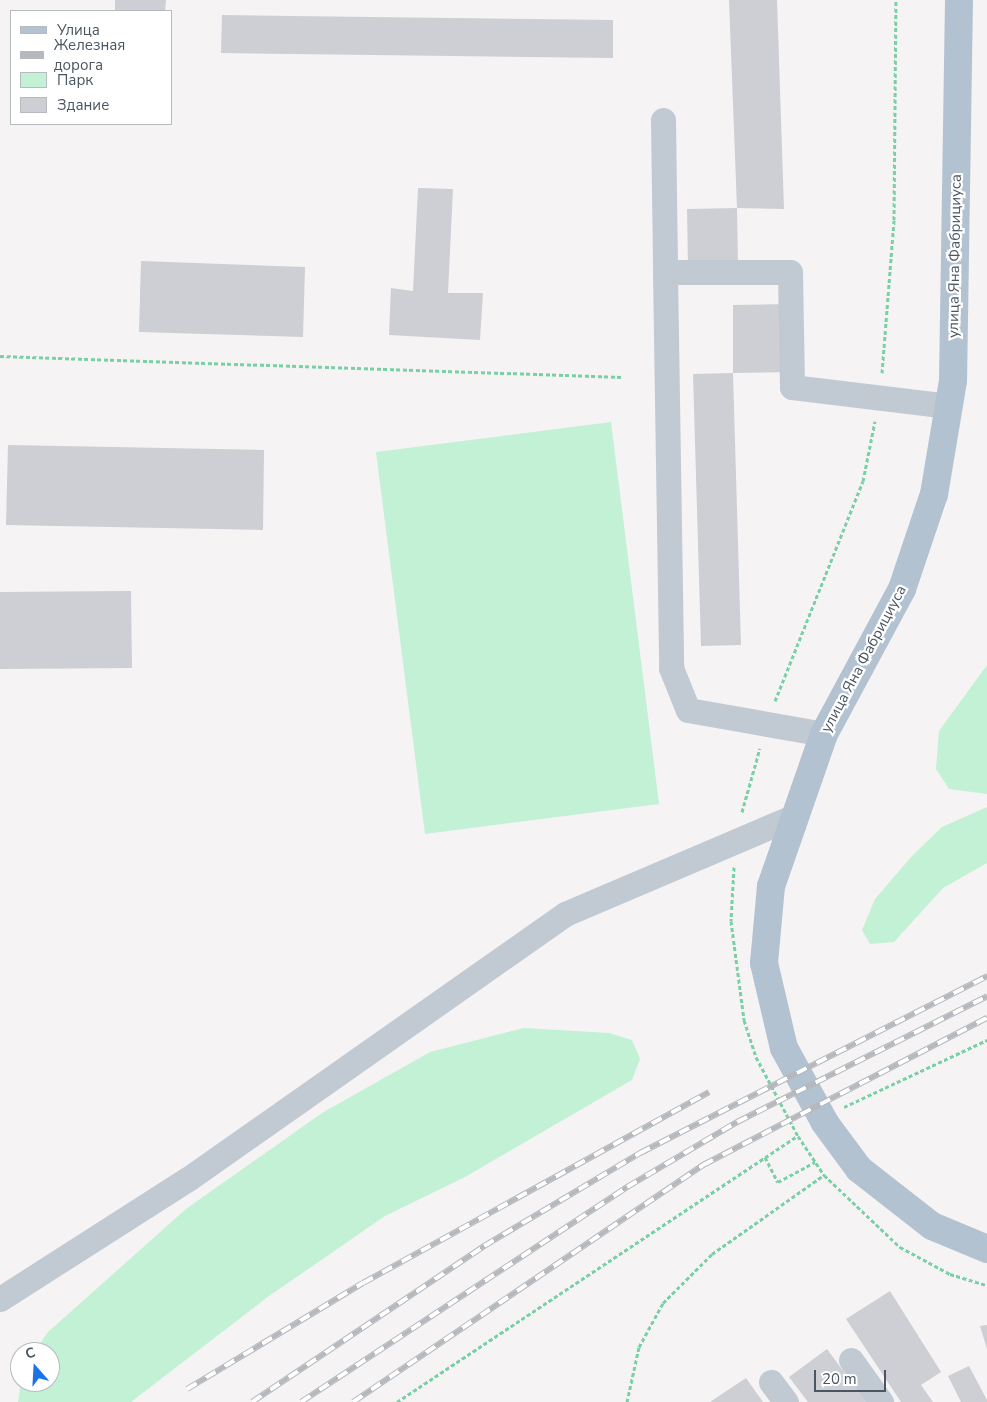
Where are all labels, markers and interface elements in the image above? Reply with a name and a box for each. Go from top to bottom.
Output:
legend [10,10,172,125]
text: Улица [57,20,100,40]
text: Железная дорога [54,35,125,75]
text: Парк [57,70,93,90]
text: Здание [57,95,109,115]
street label: улица Яна Фабрициуса [945,174,965,338]
street label: улица Яна Фабрициуса [818,582,910,736]
north arrow [10,1342,60,1392]
text: С [23,1343,38,1364]
scale bar [817,1360,890,1392]
text: 20 m [822,1369,857,1389]

